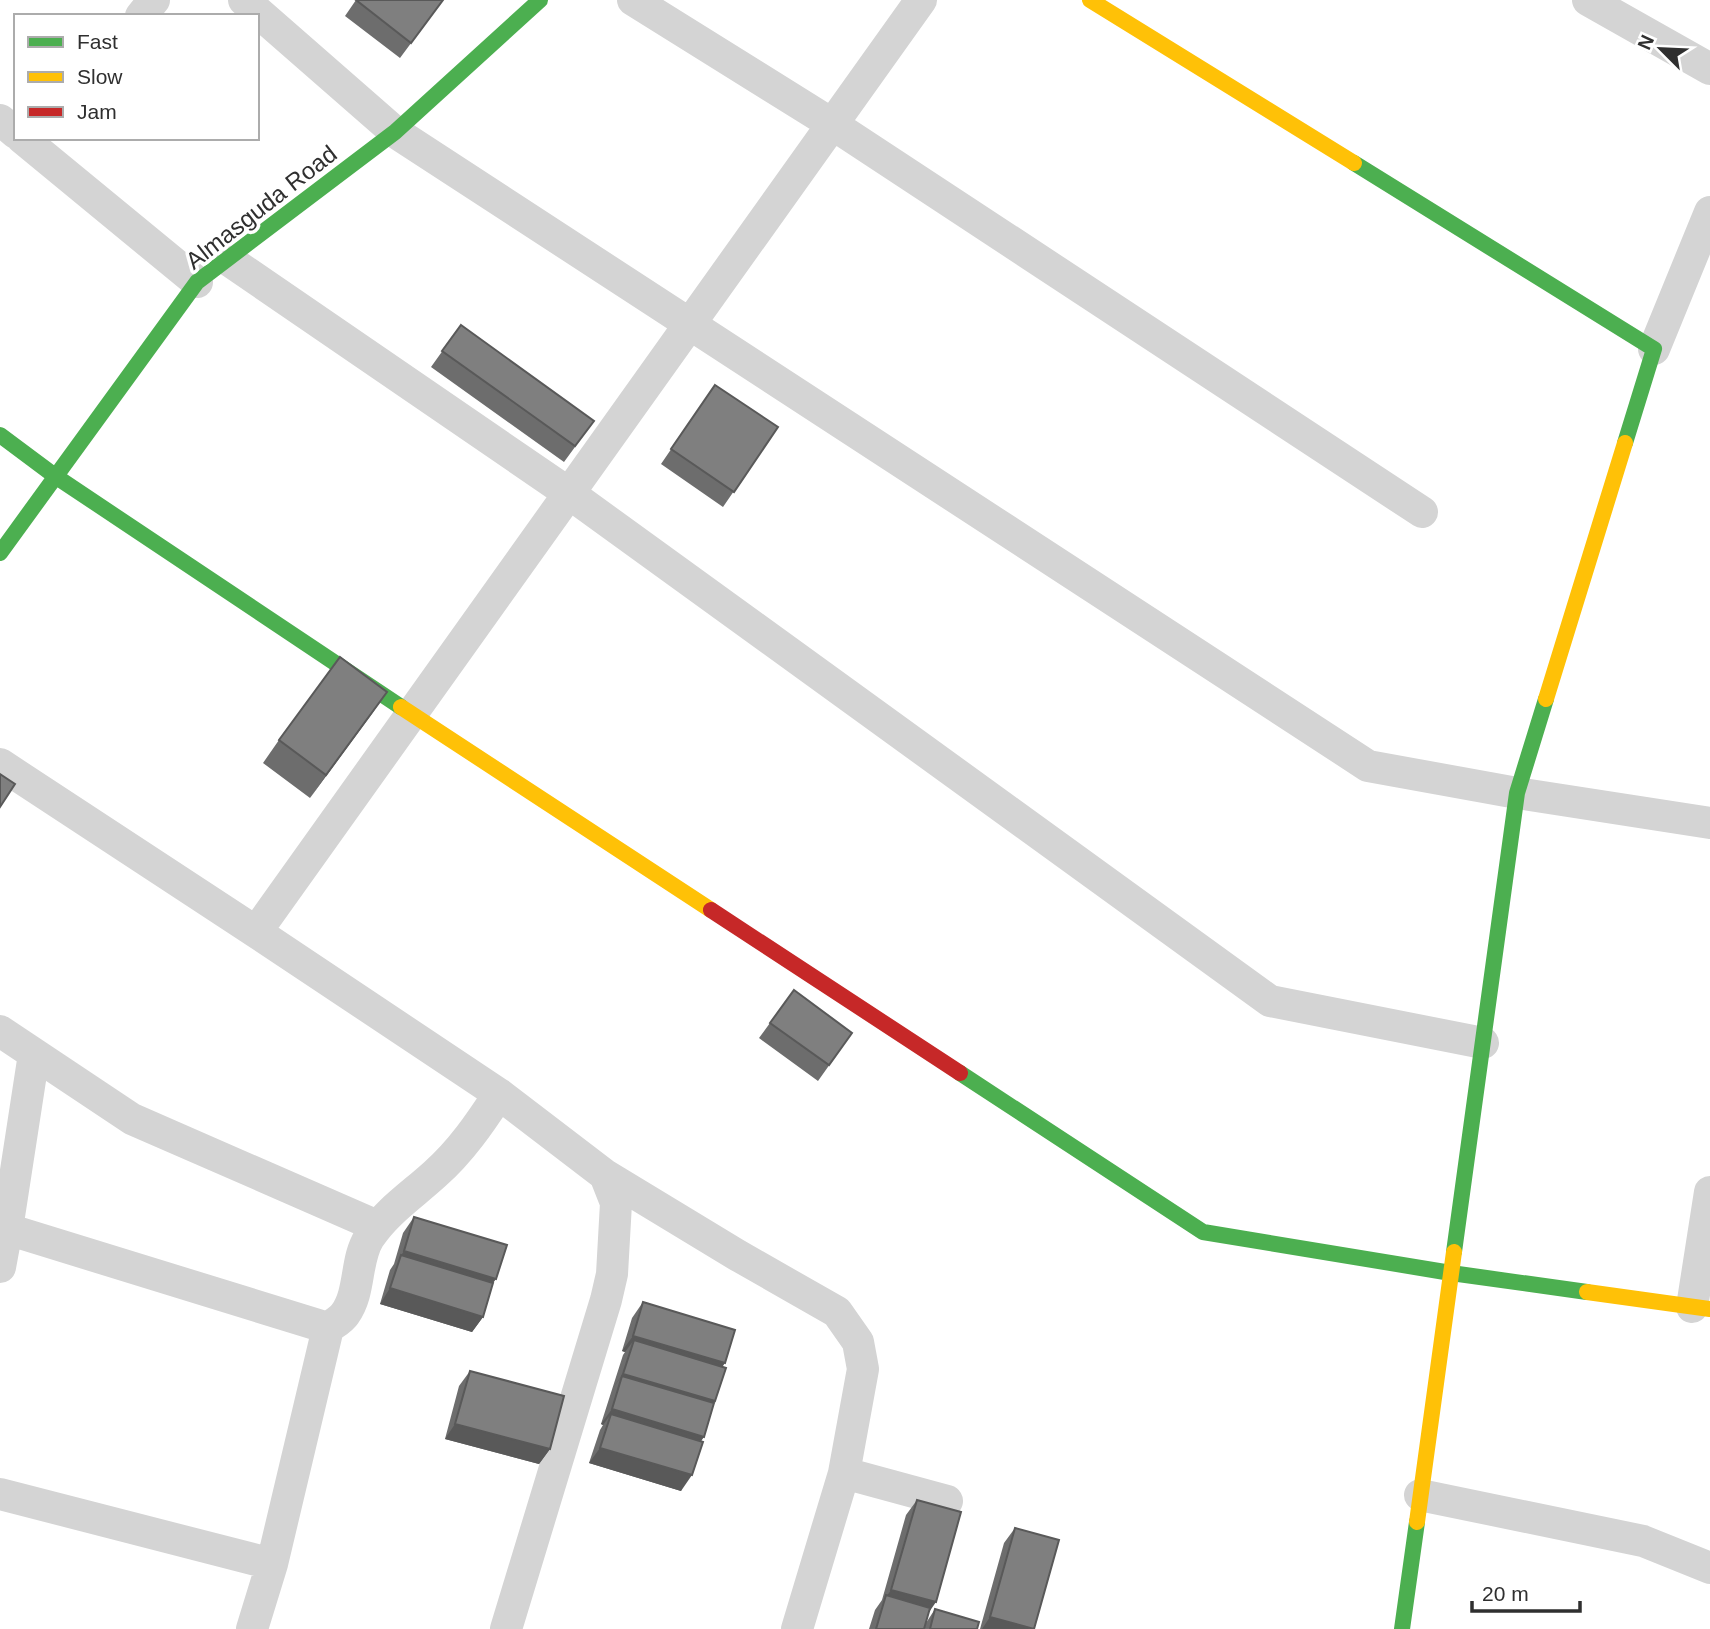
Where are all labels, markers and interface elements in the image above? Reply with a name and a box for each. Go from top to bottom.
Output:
legend [14,14,259,140]
north arrow [1626,14,1696,84]
text: Fast [77,30,118,53]
text: N [1634,32,1658,53]
text: Slow [77,65,123,88]
text: Jam [77,100,117,123]
street label: Almasguda Road [180,140,342,274]
scale bar [1472,1570,1580,1614]
text: 20 m [1482,1582,1529,1605]

